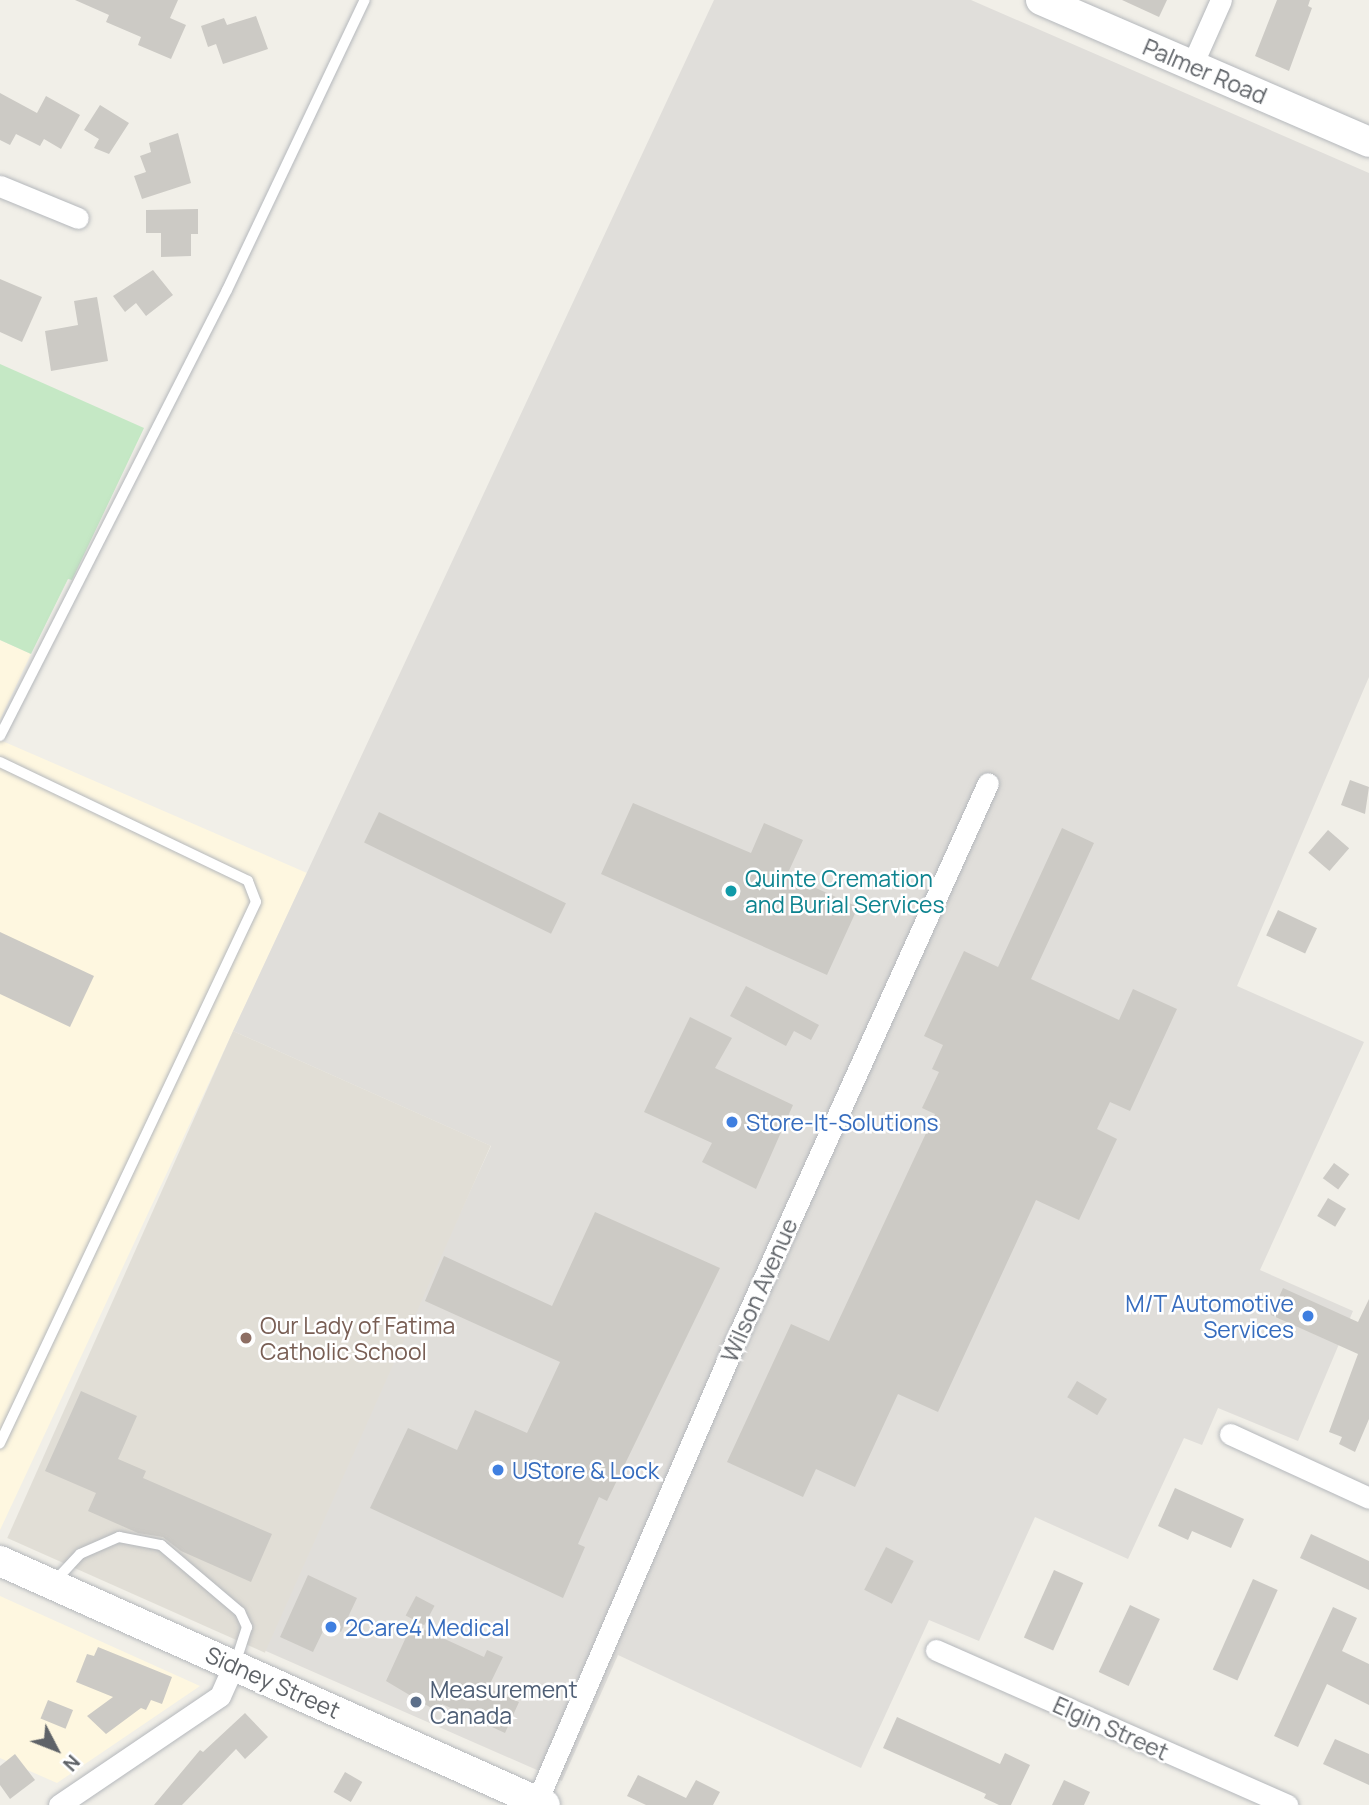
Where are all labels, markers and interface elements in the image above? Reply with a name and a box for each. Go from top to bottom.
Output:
street label: Palmer Road [1139,33,1271,109]
place label: Quinte Cremation and Burial Services [745,864,945,918]
marker: Quinte Cremation and Burial Services [723,883,739,899]
place label: Store-It-Solutions [746,1108,939,1136]
marker: Store-It-Solutions [724,1114,740,1130]
street label: Wilson Avenue [715,1214,803,1366]
place label: M/T Automotive Services [1125,1289,1294,1343]
marker: M/T Automotive Services [1300,1308,1316,1324]
place label: Our Lady of Fatima Catholic School [260,1311,455,1365]
marker: Our Lady of Fatima Catholic School [238,1330,254,1346]
place label: UStore & Lock [512,1456,659,1484]
marker: UStore & Lock [490,1462,506,1478]
place label: 2Care4 Medical [345,1613,510,1641]
marker: 2Care4 Medical [323,1619,339,1635]
street label: Sidney Street [201,1640,345,1724]
place label: Measurement Canada [430,1675,578,1729]
street label: Elgin Street [1049,1690,1173,1766]
marker: Measurement Canada [408,1694,424,1710]
north arrow [21,1714,91,1784]
text: N [57,1749,86,1777]

